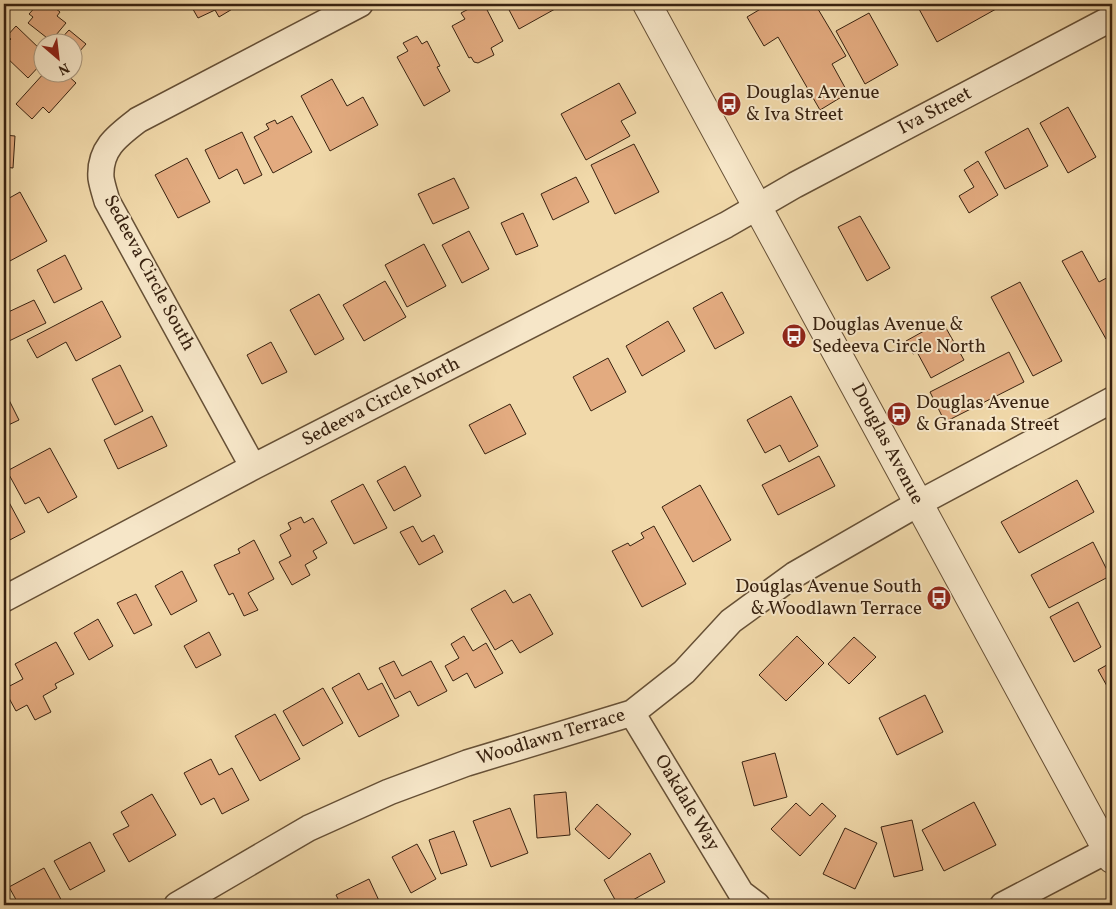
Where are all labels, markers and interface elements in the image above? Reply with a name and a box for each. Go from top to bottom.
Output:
north arrow [32,32,82,82]
text: N [54,57,72,79]
place label: Douglas Avenue & Iva Street [746,80,880,128]
street label: Iva Street [894,81,977,141]
bus stop icon: Douglas Avenue & Iva Street [716,91,742,117]
street label: Sedeeva Circle South [97,190,201,356]
place label: Douglas Avenue & Sedeeva Circle North [812,312,986,360]
bus stop icon: Douglas Avenue & Sedeeva Circle North [781,323,807,349]
street label: Sedeeva Circle North [298,351,464,453]
street label: Douglas Avenue [844,379,930,509]
place label: Douglas Avenue & Granada Street [916,390,1060,438]
bus stop icon: Douglas Avenue & Granada Street [886,401,912,427]
place label: Douglas Avenue South & Woodlawn Terrace [735,574,922,622]
bus stop icon: Douglas Avenue South & Woodlawn Terrace [926,585,952,611]
street label: Woodlawn Terrace [474,702,628,772]
street label: Oakdale Way [648,750,726,856]

